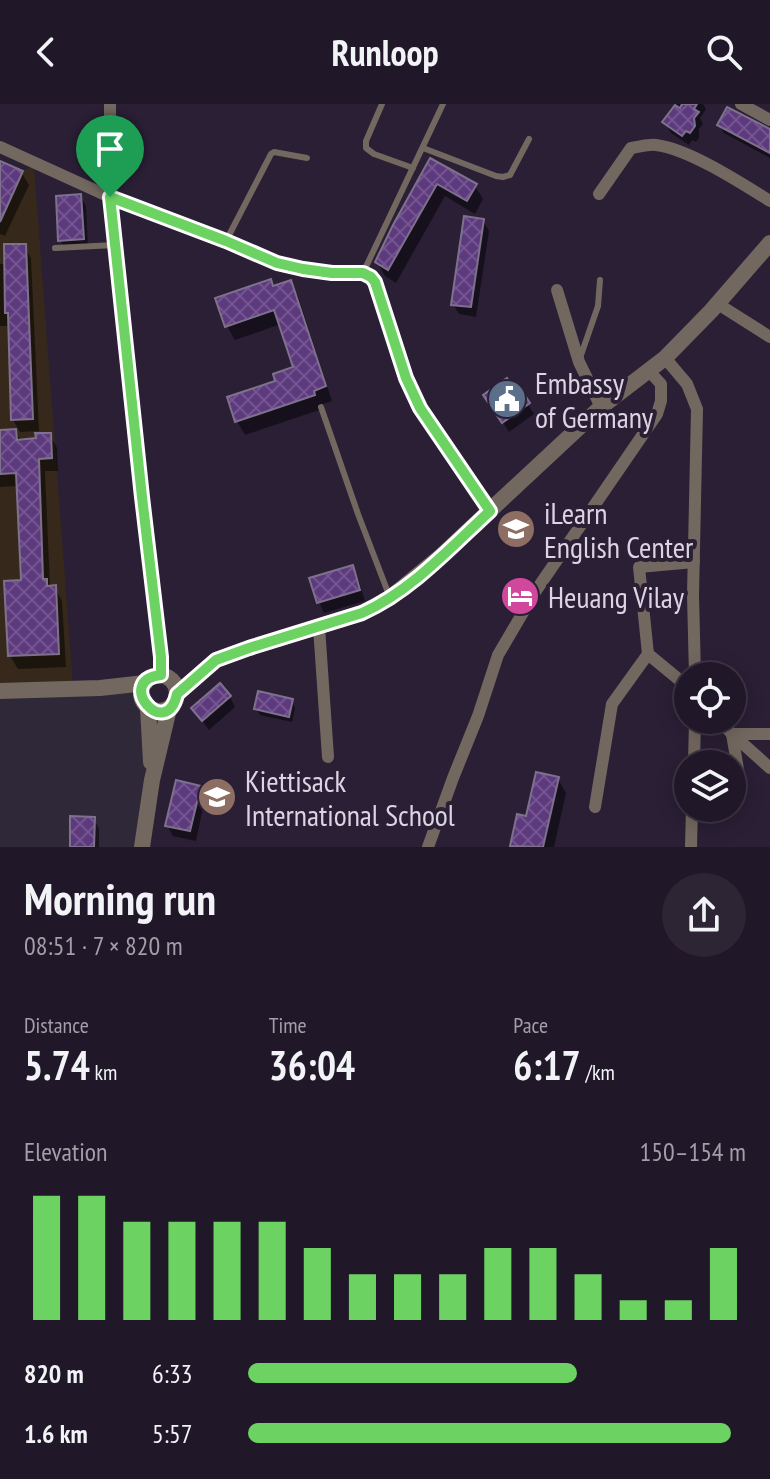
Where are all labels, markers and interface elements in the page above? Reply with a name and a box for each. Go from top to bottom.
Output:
text: Runloop [331,29,439,76]
icon: back [24,30,68,74]
icon: search [702,30,746,74]
pin [76,115,144,197]
icon: arrive [88,127,132,171]
place label: Embassy of Germany [535,363,654,436]
public building icon: Embassy of Germany [486,378,528,420]
place label: iLearn English Center [544,493,694,566]
school or university icon: iLearn English Center [495,508,537,550]
hotel icon: Heuang Vilay [499,575,541,617]
place label: Heuang Vilay [548,577,685,616]
map controls [674,662,746,822]
button: locate [674,662,746,734]
button: layers [674,750,746,822]
place label: Kiettisack International School [245,761,455,834]
school or university icon: Kiettisack International School [196,776,238,818]
text: Morning run [24,870,216,927]
button: share [662,873,746,957]
text: 08:51 · 7 × 820 m [24,929,183,962]
text: Distance [24,1011,89,1039]
text: Time [269,1011,307,1039]
text: Pace [513,1011,548,1039]
text: 5.74 [24,1039,90,1091]
text: 36:04 [269,1039,355,1091]
text: 6:17 [513,1039,581,1091]
text: km [90,1058,117,1086]
text: /km [581,1058,615,1086]
text: Elevation [24,1135,107,1168]
text: 150–154 m [640,1135,746,1168]
text: 820 m [24,1357,84,1390]
text: 6:33 [152,1357,192,1390]
text: 1.6 km [24,1417,88,1450]
text: 5:57 [152,1417,192,1450]

